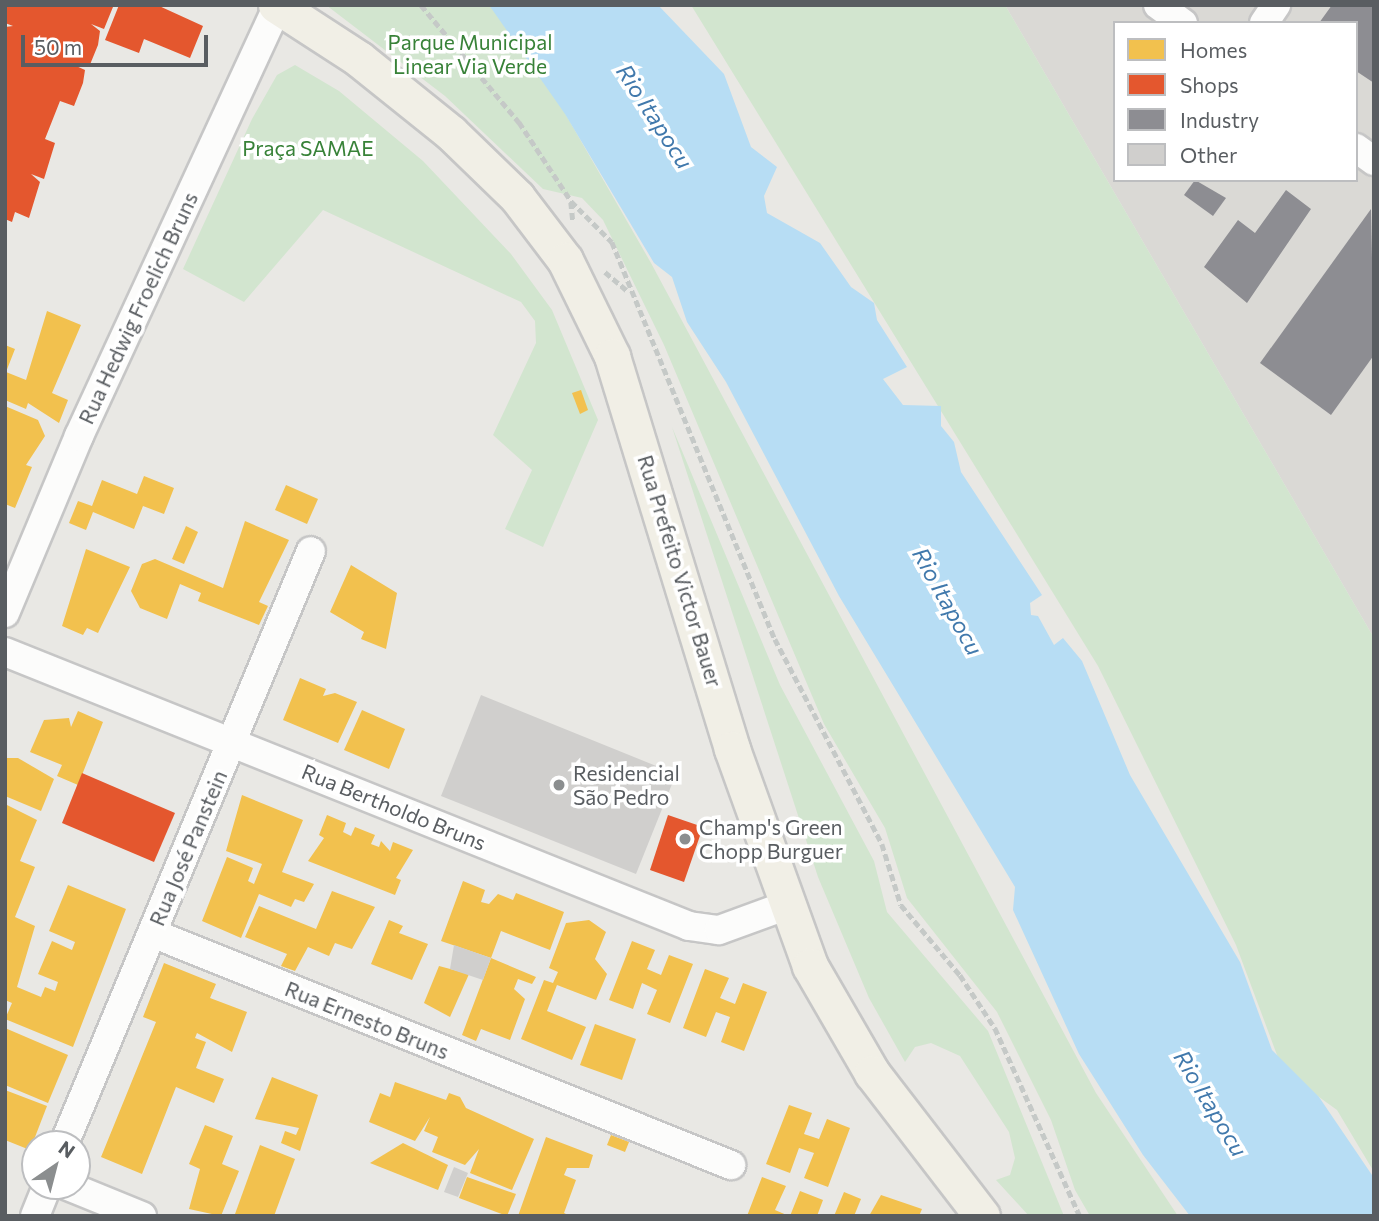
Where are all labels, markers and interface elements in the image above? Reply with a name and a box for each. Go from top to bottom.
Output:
scale bar [24,21,212,65]
legend [1113,21,1358,182]
park label: Parque Municipal Linear Via Verde [387,29,553,79]
text: 50 m [34,34,82,59]
text: Homes [1180,37,1247,62]
water label: Rio Itapocu [611,59,699,173]
text: Shops [1180,72,1239,97]
text: Industry [1180,107,1259,132]
park label: Praça SAMAE [242,135,374,161]
text: Other [1180,142,1237,167]
street label: Rua Hedwig Froelich Bruns [73,188,203,428]
street label: Rua Prefeito Victor Bauer [633,452,727,690]
water label: Rio Itapocu [907,542,989,660]
street label: Rua Bertholdo Bruns [298,759,490,855]
place label: Residencial São Pedro [573,760,680,810]
street label: Rua José Panstein [144,766,232,930]
marker: Residencial São Pedro [551,777,567,793]
place label: Champ's Green Chopp Burguer [699,814,843,864]
marker: Champ's Green Chopp Burguer [677,831,693,847]
street label: Rua Ernesto Bruns [281,976,453,1064]
water label: Rio Itapocu [1169,1045,1253,1161]
north arrow [21,1130,91,1200]
text: N [55,1136,80,1163]

